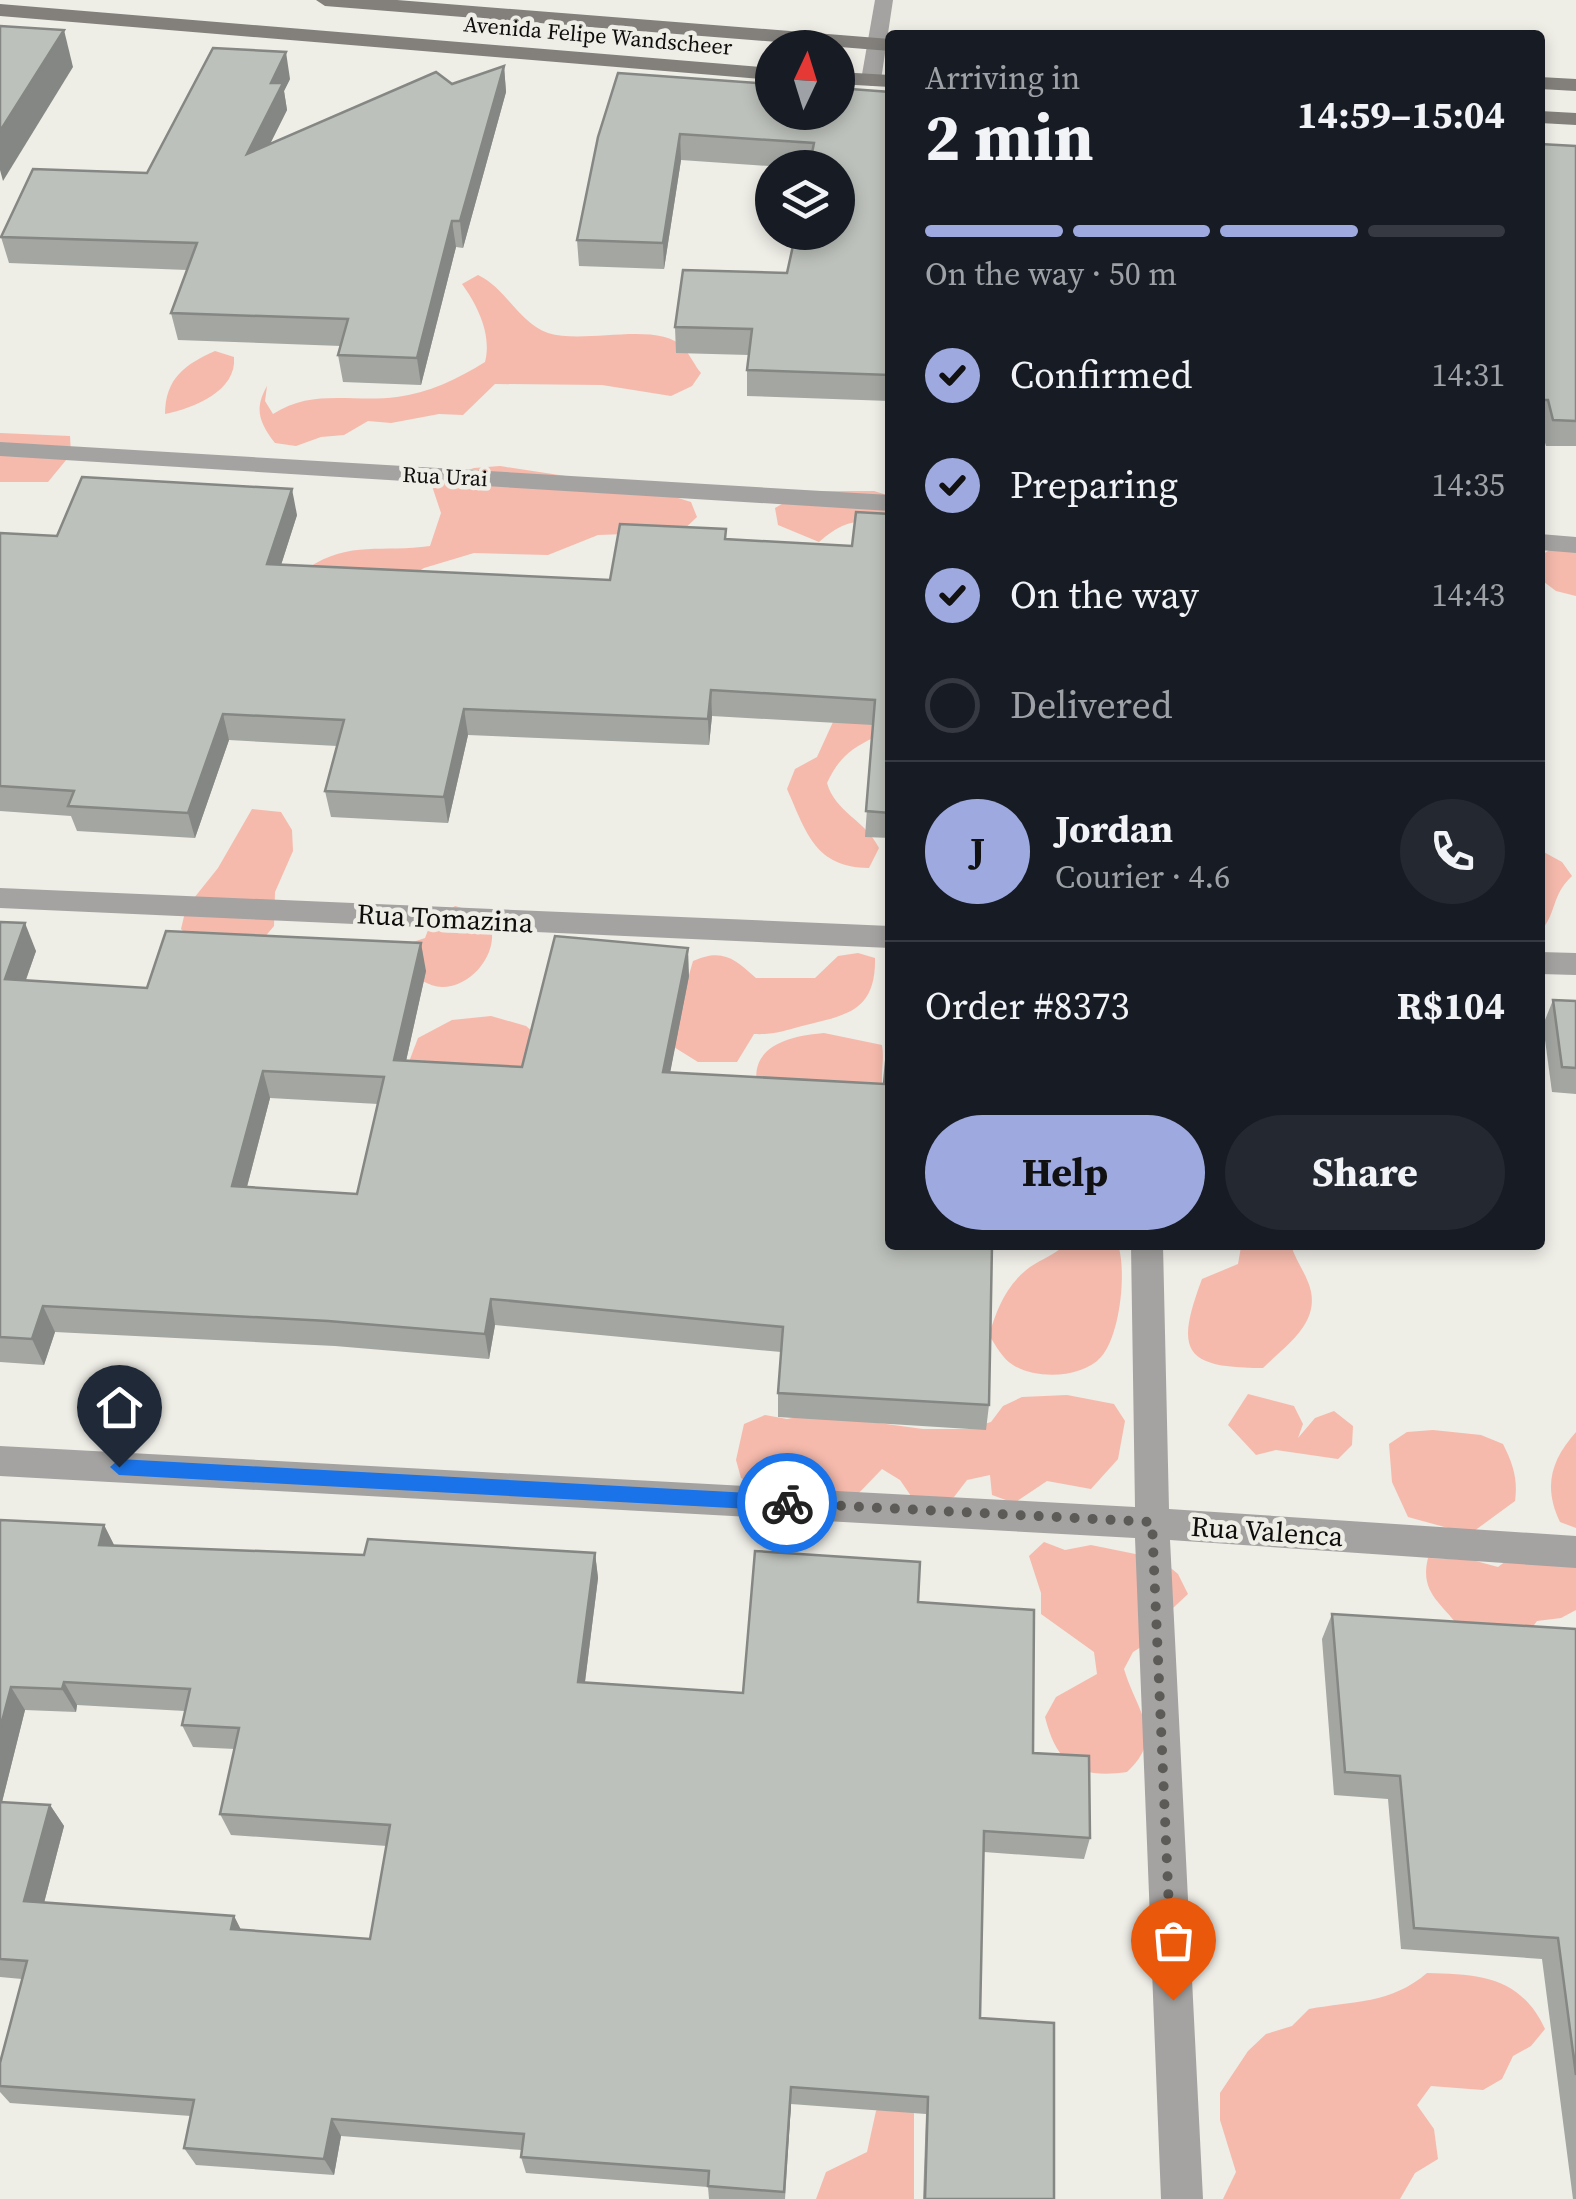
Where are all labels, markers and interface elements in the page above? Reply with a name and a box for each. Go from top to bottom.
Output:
street label: Avenida Felipe Wandscheer [462,8,734,62]
north arrow [755,30,855,130]
map controls [755,30,855,250]
text: Arriving in [925,56,1080,100]
text: 14:59–15:04 [1297,89,1505,141]
text: 2 min [925,93,1094,182]
button: layers [755,150,855,250]
text: On the way · 50 m [925,252,1177,296]
icon: check [925,348,980,403]
text: Confirmed [1010,349,1192,401]
text: 14:31 [1431,353,1505,397]
icon: check [925,458,980,513]
street label: Rua Urai [402,459,488,493]
text: Preparing [1010,459,1178,511]
text: 14:35 [1431,463,1505,507]
icon: check [925,568,980,623]
text: On the way [1010,569,1199,621]
text: 14:43 [1431,573,1505,617]
text: Delivered [1010,679,1173,731]
button: phone [1400,799,1505,904]
text: Jordan [1055,803,1173,855]
text: J [970,825,985,877]
text: Courier · 4.6 [1055,855,1230,899]
street label: Rua Tomazina [356,894,535,942]
text: Order #8373 [925,980,1129,1032]
text: R$104 [1397,980,1505,1032]
button: Help [925,1115,1205,1230]
button: Share [1225,1115,1505,1230]
pin [77,1365,162,1468]
icon: home [92,1380,147,1435]
courier [737,1453,837,1553]
icon: bike [760,1476,815,1531]
street label: Rua Valenca [1190,1507,1345,1555]
pin [1131,1898,1216,2001]
icon: bag [1146,1913,1201,1968]

